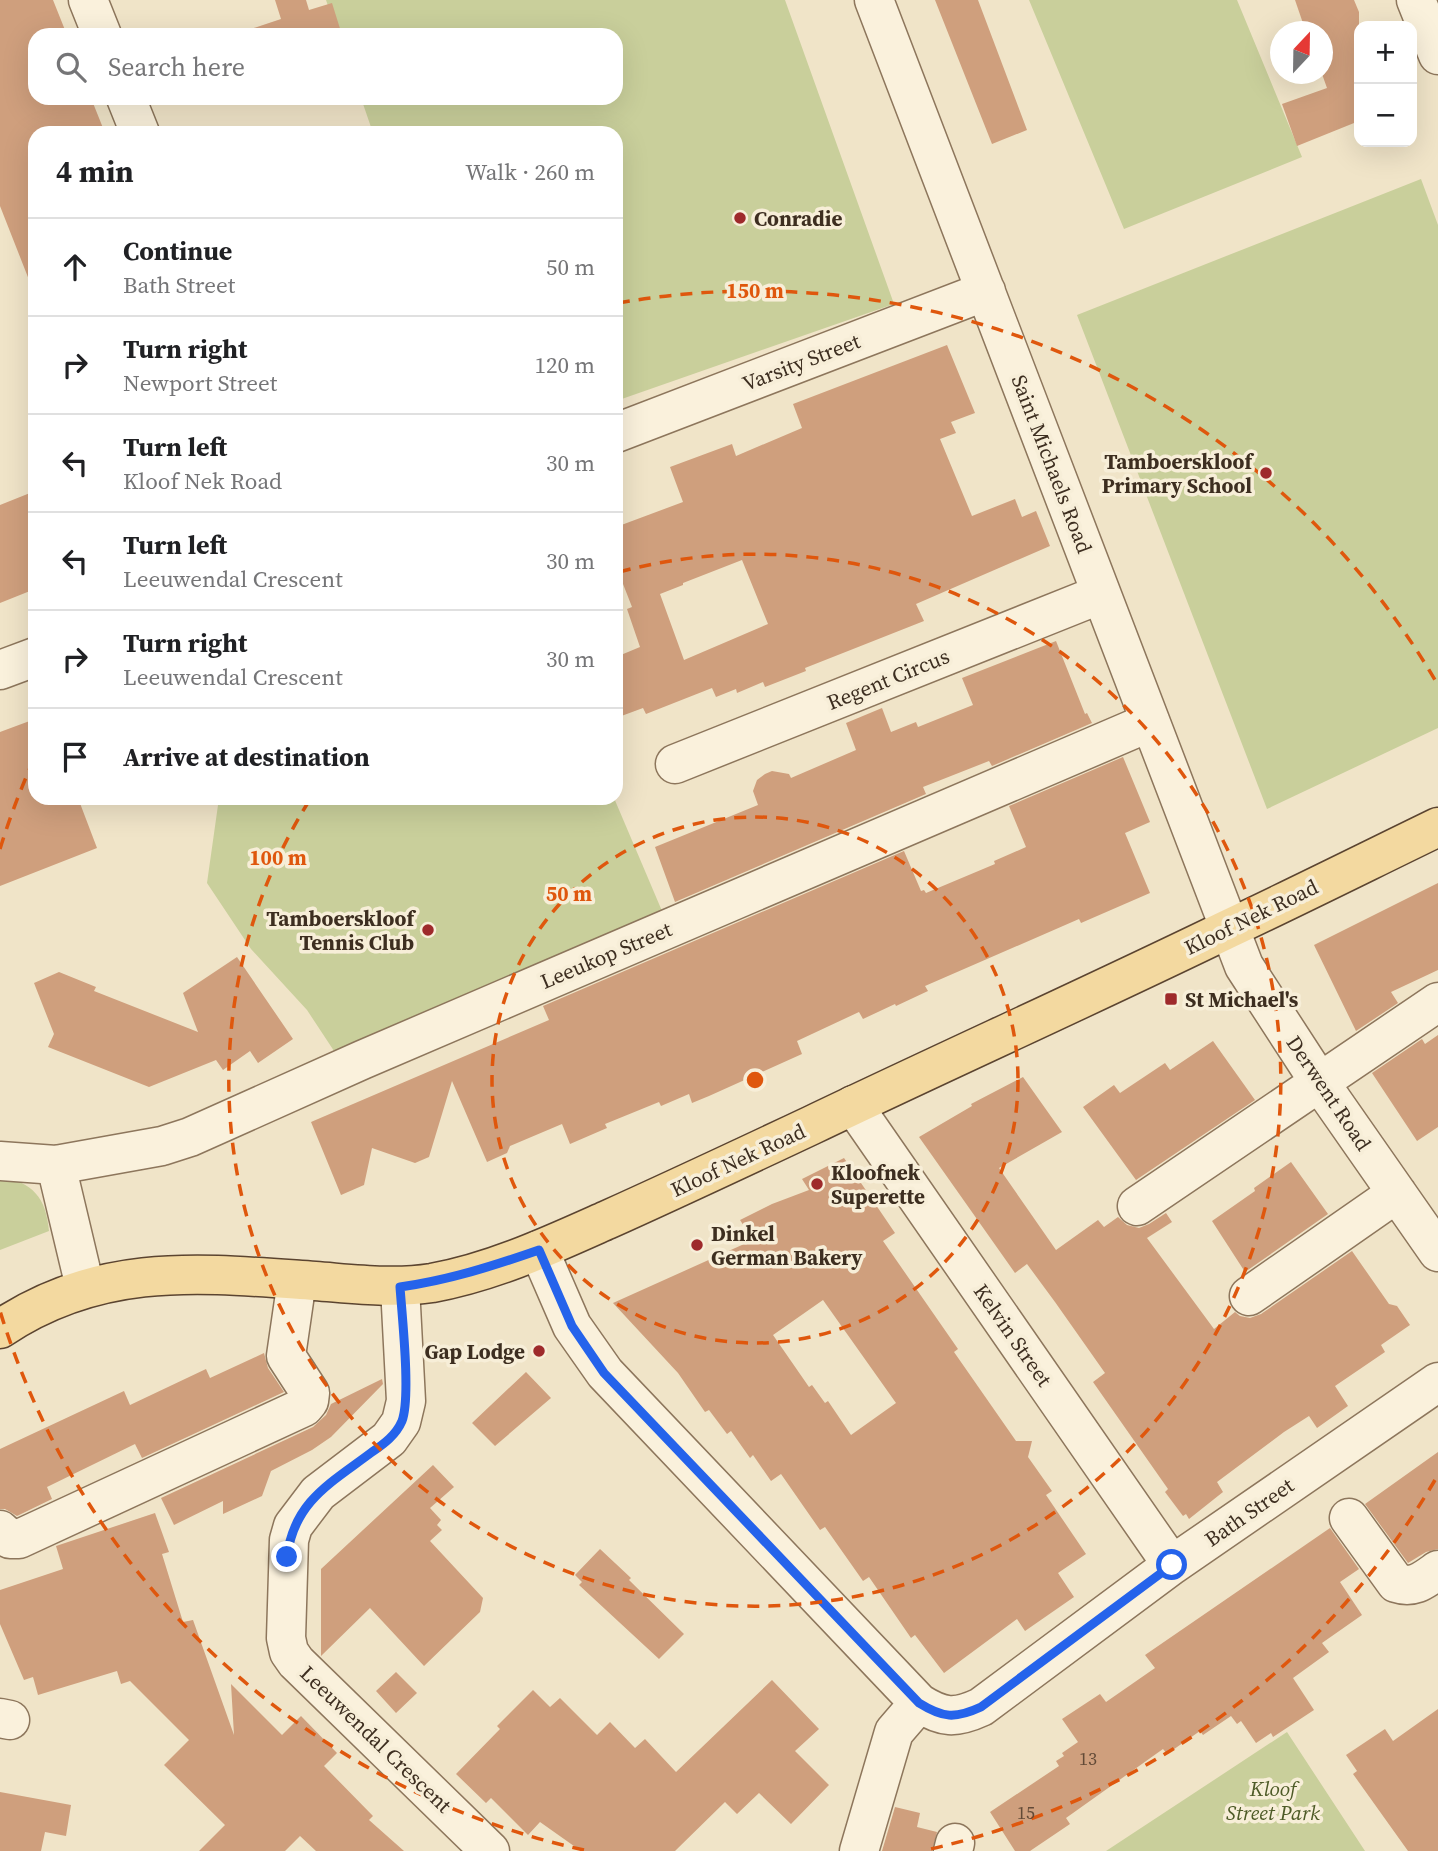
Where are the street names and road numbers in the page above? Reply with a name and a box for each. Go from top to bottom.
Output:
street label: Varsity Street [738,326,864,398]
street label: Saint Michaels Road [1005,371,1099,557]
street label: Regent Circus [822,641,954,717]
street label: Kloof Nek Road [1179,872,1323,962]
street label: Leeukop Street [536,914,676,996]
street label: Derwent Road [1280,1030,1378,1156]
street label: Kloof Nek Road [666,1116,810,1204]
street label: Kelvin Street [967,1278,1059,1392]
street label: Bath Street [1199,1471,1299,1553]
street label: Leeuwendal Crescent [294,1659,458,1819]

